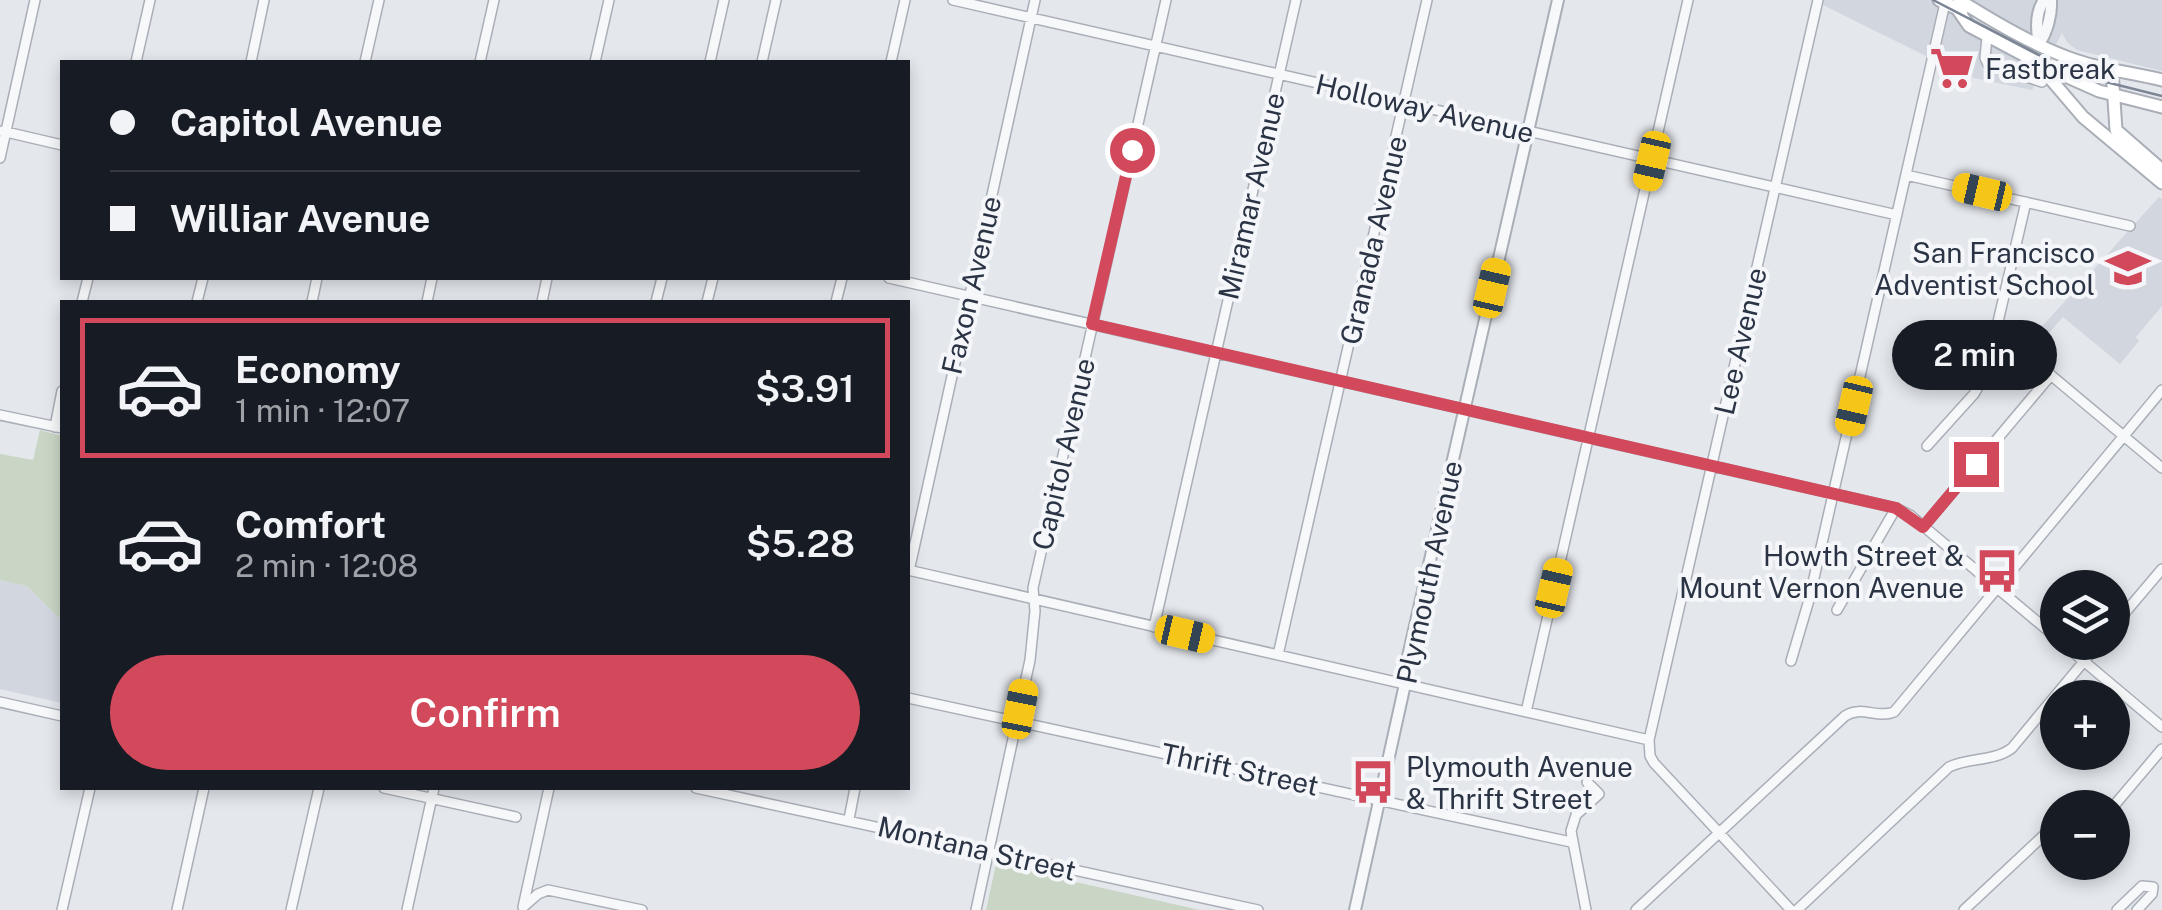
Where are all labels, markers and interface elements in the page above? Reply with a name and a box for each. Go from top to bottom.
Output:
supermarket icon: Fastbreak [1928,44,1976,92]
place label: Fastbreak [1985,52,2116,85]
street label: Holloway Avenue [1313,67,1537,149]
street label: Miramar Avenue [1211,89,1291,303]
text: Capitol Avenue [170,100,443,145]
route start [1110,128,1155,173]
car [1631,128,1673,194]
street label: Granada Avenue [1333,132,1413,348]
car [1949,171,2015,213]
street label: Faxon Avenue [934,193,1008,377]
text: Williar Avenue [170,196,430,241]
place label: San Francisco Adventist School [1874,236,2095,301]
school or university icon: San Francisco Adventist School [2104,244,2152,292]
car [1471,255,1513,321]
street label: Lee Avenue [1707,264,1773,418]
callout: 2 min [1894,319,2058,389]
text: 2 min [1933,336,2016,373]
icon: car [115,343,205,433]
text: Economy [235,347,401,392]
street label: Capitol Avenue [1025,355,1101,553]
text: $3.91 [755,366,855,411]
car [1833,373,1875,439]
text: 1 min · 12:07 [235,392,410,429]
route end [1954,442,1999,487]
street label: Plymouth Avenue [1389,458,1469,686]
icon: car [115,498,205,588]
text: Comfort [235,502,386,547]
text: $5.28 [746,521,855,566]
place label: Howth Street & Mount Vernon Avenue [1679,539,1964,604]
text: 2 min · 12:08 [235,547,418,584]
bus stop icon: Howth Street & Mount Vernon Avenue [1973,547,2021,595]
car [1533,555,1575,621]
map controls [2040,570,2130,880]
button: layers [2040,570,2130,660]
car [1152,613,1218,655]
button: Confirm [110,655,860,770]
car [1000,677,1040,741]
button: + [2040,680,2130,770]
street label: Thrift Street [1158,736,1322,802]
place label: Plymouth Avenue & Thrift Street [1406,750,1633,815]
bus stop icon: Plymouth Avenue & Thrift Street [1349,758,1397,806]
button: − [2040,790,2130,880]
street label: Montana Street [875,809,1079,887]

